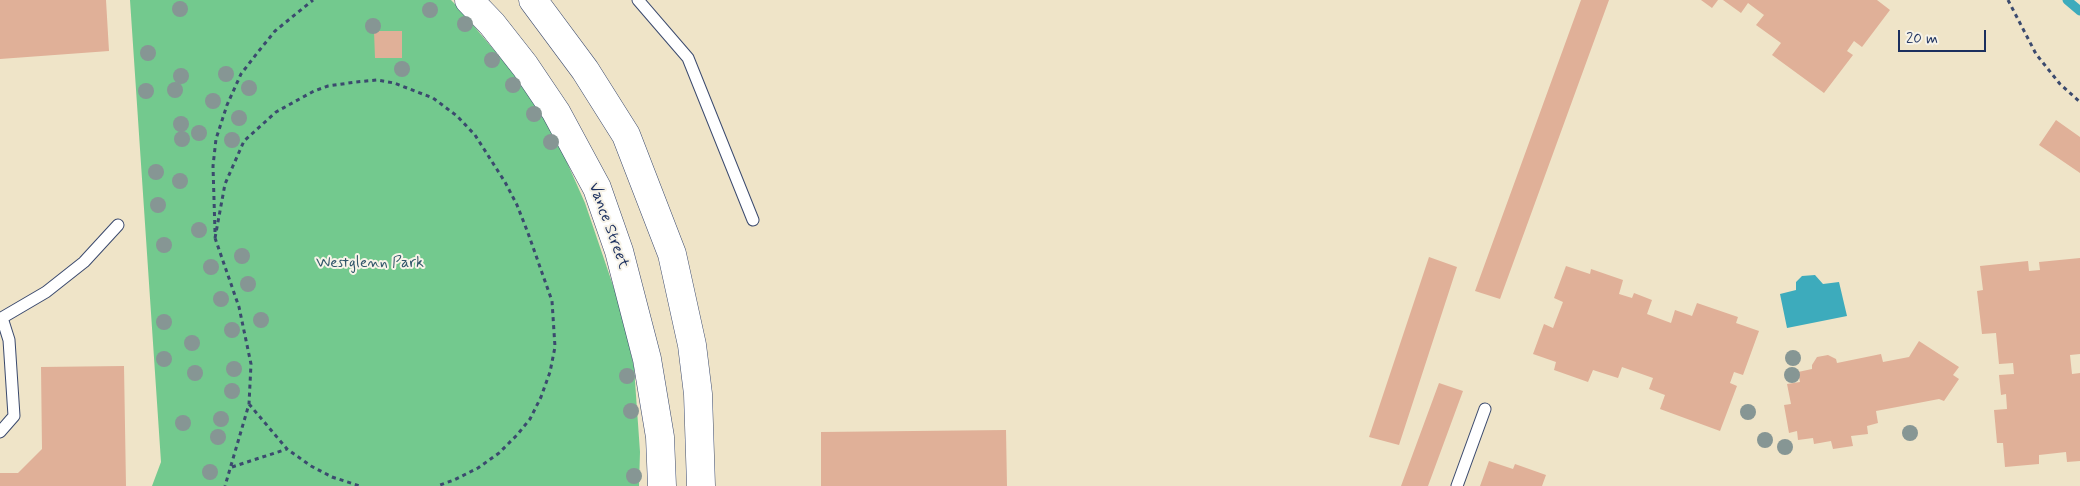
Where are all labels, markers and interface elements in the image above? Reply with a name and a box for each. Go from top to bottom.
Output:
scale bar [1900,20,1988,52]
text: 20 m [1906,29,1938,49]
street label: Vance Street [584,180,632,272]
park label: Westglenn Park [316,254,424,274]

